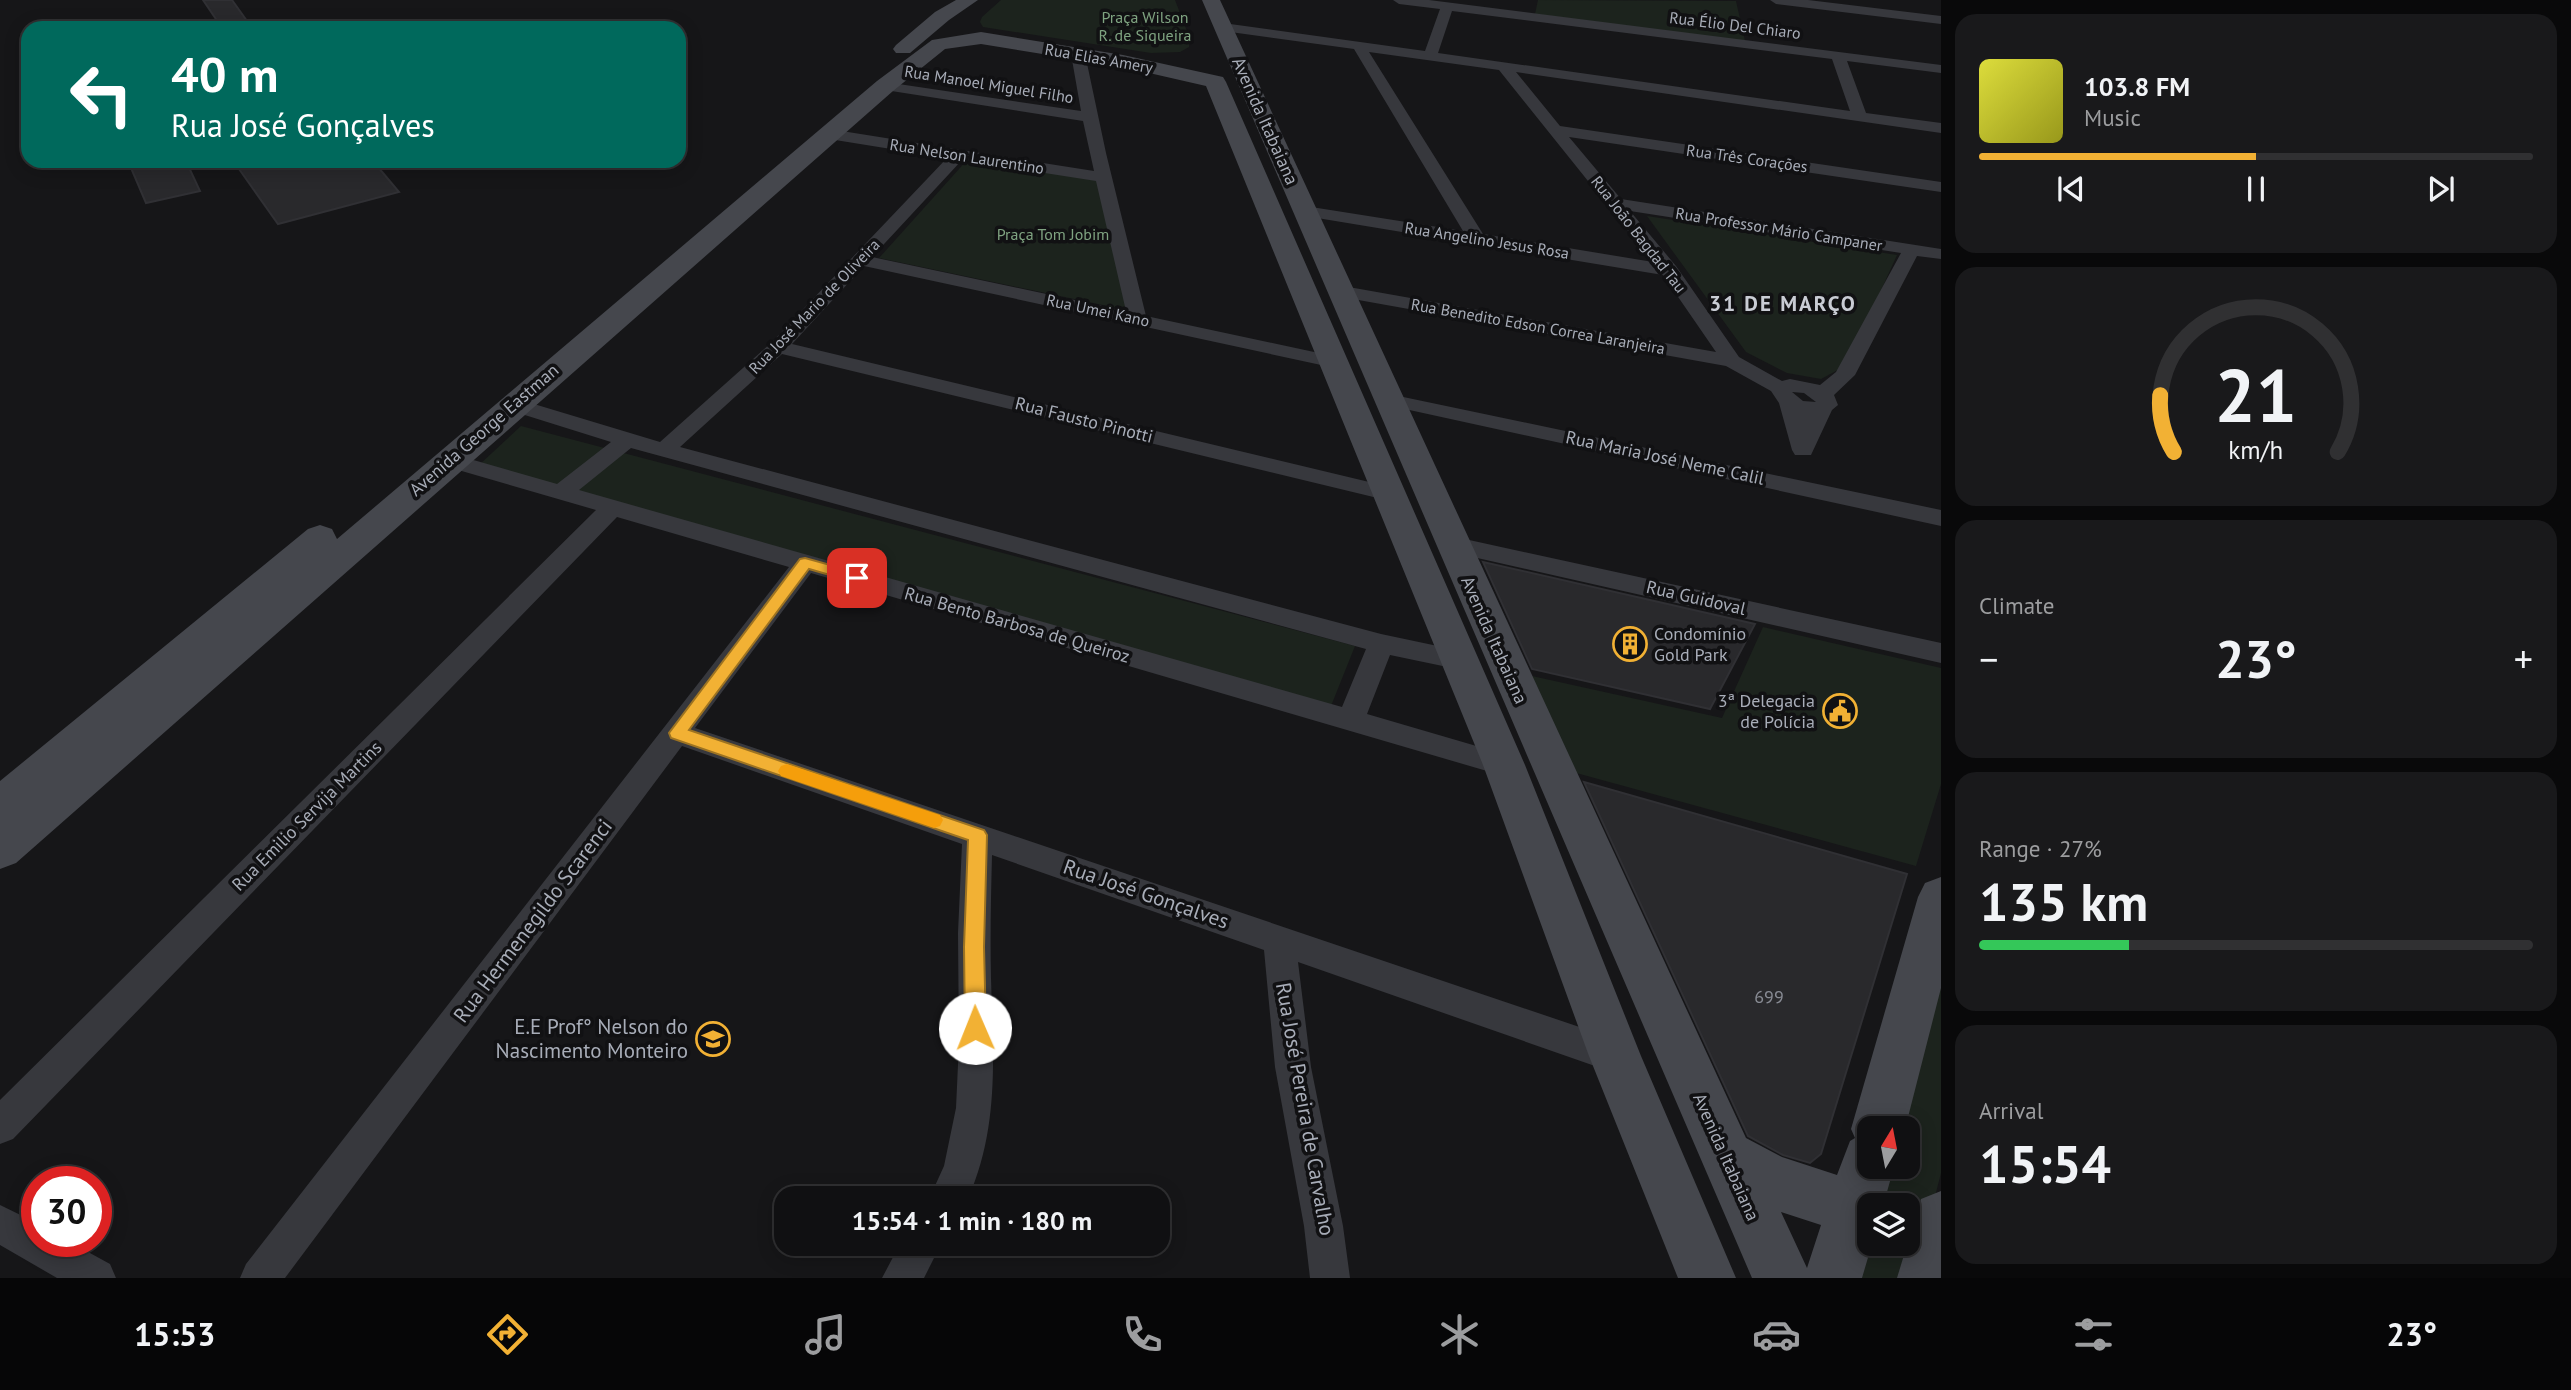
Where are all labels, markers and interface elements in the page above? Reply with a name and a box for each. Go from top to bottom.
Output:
park label: Praça Wilson R. de Siqueira [1099,7,1191,45]
street label: Rua Élio Del Chiaro [1668,7,1802,43]
street label: Rua Elias Amery [1043,39,1155,77]
text: 40 m [171,42,278,106]
icon: left [56,49,147,140]
street label: Avenida Itabaiana [1227,54,1304,188]
street label: Rua Manoel Miguel Filho [903,61,1075,107]
text: 103.8 FM [2084,70,2190,103]
text: Music [2084,103,2141,132]
text: Rua José Gonçalves [171,104,435,146]
street label: Rua Nelson Laurentino [888,134,1046,178]
street label: Rua Três Corações [1685,140,1809,176]
icon: previous [2052,170,2090,208]
icon: pause [2237,170,2275,208]
icon: next [2422,170,2460,208]
street label: Rua João Bagdad Tau [1587,172,1691,296]
street label: Rua Professor Mário Campaner [1674,203,1884,255]
street label: Rua Angelino Jesus Rosa [1403,217,1571,263]
park label: Praça Tom Jobim [997,224,1109,244]
street label: Rua José Mario de Oliveira [744,234,884,378]
street label: Rua Umei Kano [1045,289,1151,331]
district label: 31 DE MARÇO [1709,290,1857,317]
street label: Rua Benedito Edson Correa Laranjeira [1409,294,1667,358]
text: 21 [2215,349,2297,443]
street label: Avenida George Eastman [404,358,563,501]
street label: Rua Fausto Pinotti [1013,391,1155,448]
street label: Rua Maria José Neme Calil [1564,425,1767,490]
text: km/h [2229,434,2283,466]
pin [827,548,887,608]
icon: arrive [838,559,876,597]
street label: Avenida Itabaiana [1456,573,1533,707]
street label: Rua Guidoval [1644,575,1749,620]
street label: Rua Bento Barbosa de Queiroz [902,581,1132,668]
text: Climate [1979,591,2054,620]
place label: Condomínio Gold Park [1654,622,1746,666]
building icon: Condomínio Gold Park [1611,625,1649,663]
text: 23° [2215,625,2297,692]
text: − [1979,634,1998,683]
text: + [2514,634,2533,683]
place label: 3ª Delegacia de Polícia [1718,689,1815,733]
public building icon: 3ª Delegacia de Polícia [1821,692,1859,730]
street label: Rua Emilio Servija Martins [227,736,386,895]
street label: Rua Hermenegildo Scarenci [447,814,618,1028]
text: Range · 27% [1979,834,2102,863]
street label: Rua José Gonçalves [1060,853,1232,934]
text: 135 km [1979,868,2148,935]
street label: Rua José Pereira de Carvalho [1270,980,1341,1238]
house number: 699 [1754,985,1784,1008]
position arrow [938,991,1012,1065]
place label: E.E Prof° Nelson do Nascimento Monteiro [496,1013,688,1064]
school or university icon: E.E Prof° Nelson do Nascimento Monteiro [694,1020,732,1058]
street label: Avenida Itabaiana [1688,1090,1765,1224]
text: Arrival [1979,1096,2043,1125]
north arrow [1857,1116,1920,1180]
map controls [1857,1116,1920,1256]
text: 15:54 [1979,1130,2111,1197]
speed limit sign: 30 [21,1166,112,1257]
button: layers [1857,1193,1920,1256]
text: 15:54 · 1 min · 180 m [852,1204,1092,1237]
icon: directions [483,1310,532,1359]
icon: music [801,1310,850,1359]
icon: phone [1118,1310,1167,1359]
icon: climate [1435,1310,1484,1359]
icon: car [1752,1310,1801,1359]
icon: filters [2069,1310,2118,1359]
text: 15:53 [134,1313,215,1355]
text: 23° [2387,1313,2437,1355]

